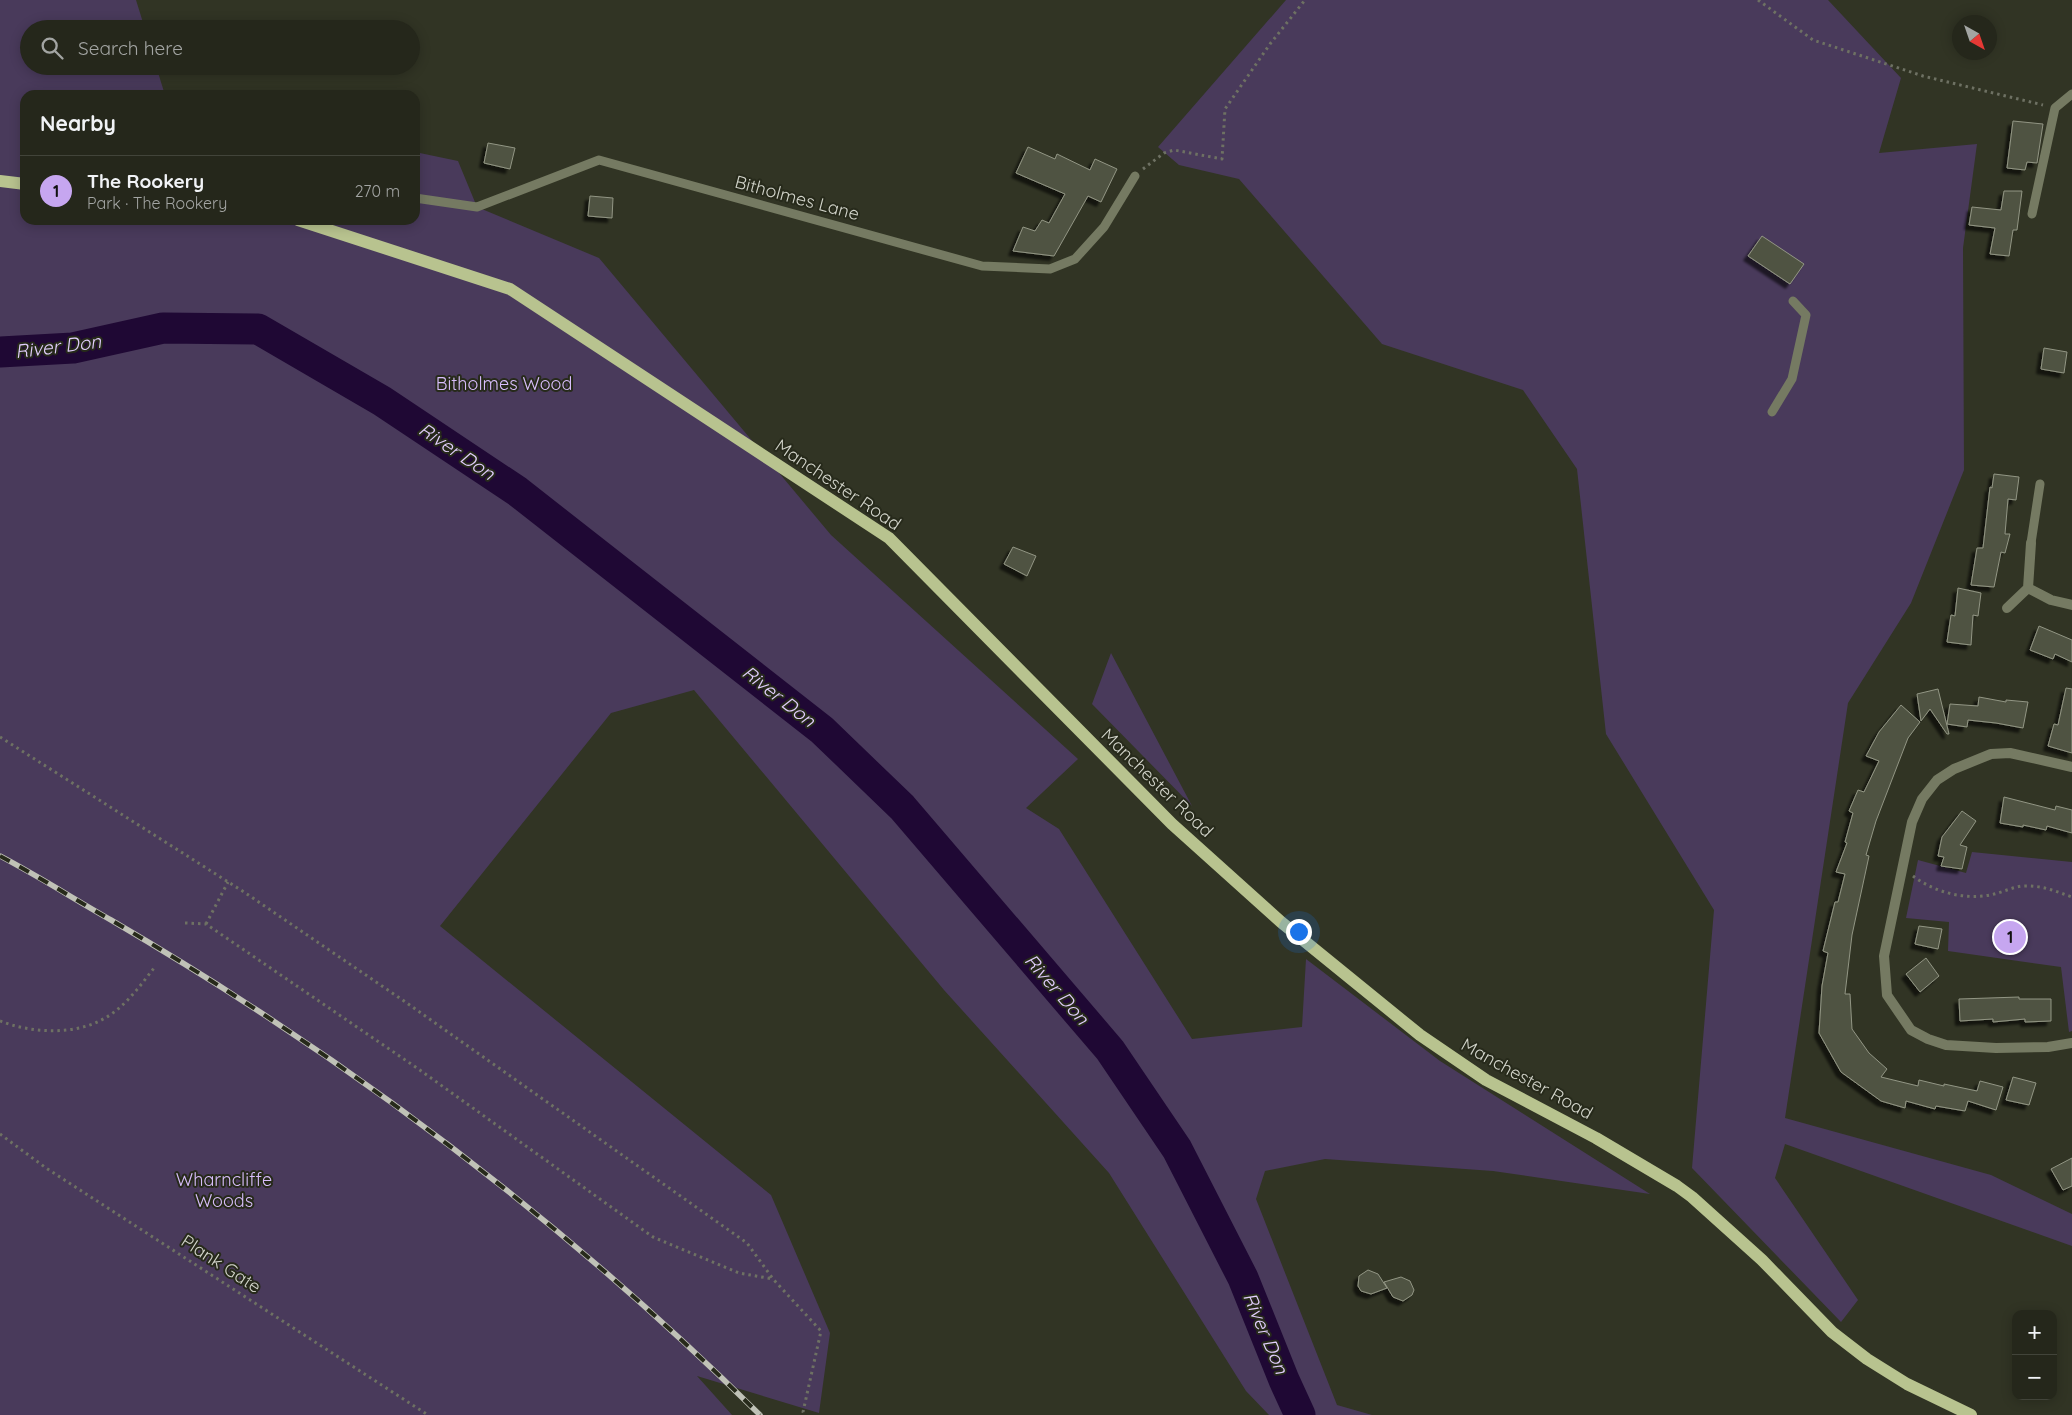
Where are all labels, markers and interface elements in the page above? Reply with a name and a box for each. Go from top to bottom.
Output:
north arrow [1952,15,1997,60]
search box [20,20,420,75]
icon: search [38,34,66,62]
text: Search here [78,36,183,60]
text: Nearby [40,110,116,136]
text: The Rookery [87,169,204,193]
street label: Bitholmes Lane [732,170,862,225]
text: 1 [53,181,59,201]
text: 270 m [355,181,400,201]
text: Park · The Rookery [87,193,227,213]
water label: River Don [14,329,103,363]
park label: Bitholmes Wood [436,372,572,395]
water label: River Don [415,417,500,486]
street label: Manchester Road [771,434,906,535]
water label: River Don [738,660,821,733]
street label: Manchester Road [1096,723,1218,842]
pin: 1 [1994,918,2026,956]
your location [1286,919,1312,945]
water label: River Don [1020,949,1095,1030]
street label: Manchester Road [1457,1033,1597,1124]
park label: Wharncliffe Woods [176,1168,272,1212]
street label: Plank Gate [177,1229,266,1298]
water label: River Don [1238,1289,1294,1378]
map controls [2012,1310,2057,1400]
button: + [2012,1310,2057,1355]
button: − [2012,1355,2057,1400]

